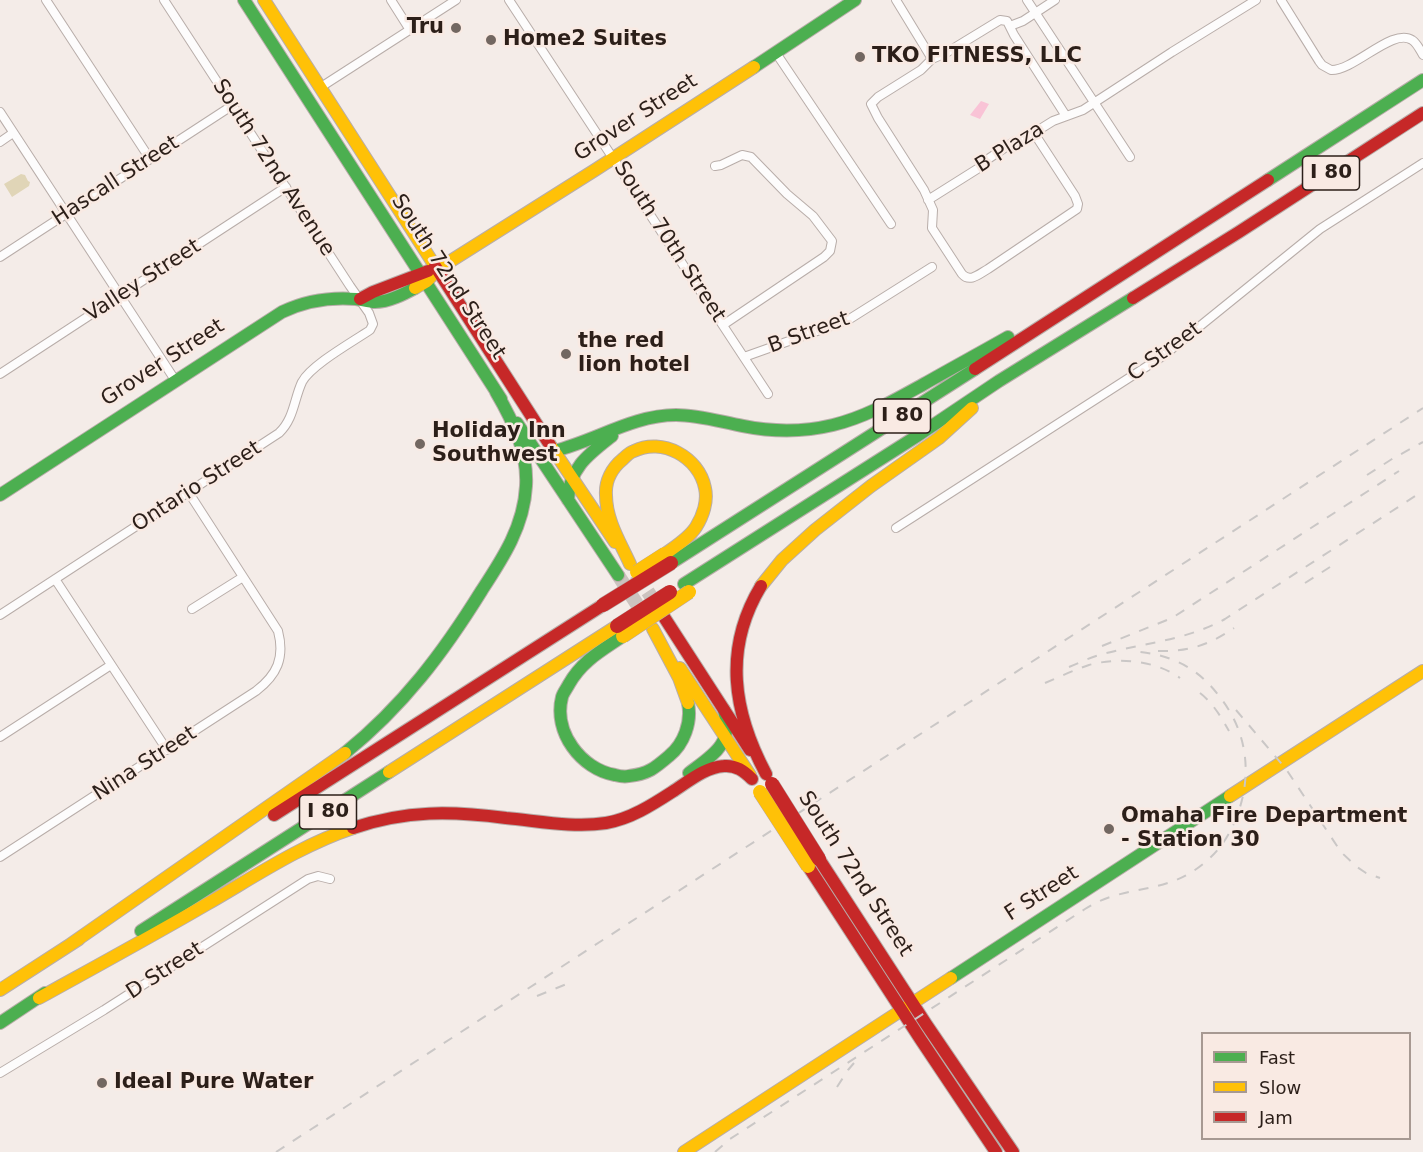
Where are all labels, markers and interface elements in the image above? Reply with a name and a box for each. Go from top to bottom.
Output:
place label: Tru [407,15,444,41]
marker: Tru [449,21,463,35]
place label: Home2 Suites [503,27,667,53]
marker: Home2 Suites [484,33,498,47]
place label: TKO FITNESS, LLC [872,44,1082,70]
marker: TKO FITNESS, LLC [853,50,867,64]
street label: Grover Street [570,69,702,167]
street label: South 72nd Avenue [206,75,340,261]
street label: B Plaza [971,117,1049,179]
street label: Hascall Street [48,131,184,231]
road number: I 80 [1302,156,1360,190]
street label: South 70th Street [608,157,730,327]
street label: South 72nd Street [385,190,511,364]
street label: Valley Street [80,234,206,328]
street label: B Street [765,307,853,359]
street label: Grover Street [97,314,229,412]
street label: C Street [1123,317,1207,387]
place label: the red lion hotel [578,329,690,379]
marker: the red lion hotel [559,347,573,361]
road number: I 80 [874,399,930,433]
place label: Holiday Inn Southwest [432,419,566,469]
street label: Ontario Street [128,436,266,538]
marker: Holiday Inn Southwest [413,437,427,451]
street label: Nina Street [89,721,201,807]
street label: South 72nd Street [792,787,918,961]
road number: I 80 [300,795,356,829]
place label: Omaha Fire Department - Station 30 [1121,804,1407,854]
marker: Omaha Fire Department - Station 30 [1102,822,1116,836]
street label: F Street [1001,861,1083,927]
street label: D Street [122,937,208,1005]
legend [1201,1032,1411,1140]
text: Fast [1259,1047,1295,1068]
place label: Ideal Pure Water [114,1070,313,1096]
marker: Ideal Pure Water [95,1076,109,1090]
text: Slow [1259,1077,1301,1098]
text: Jam [1259,1107,1293,1128]

